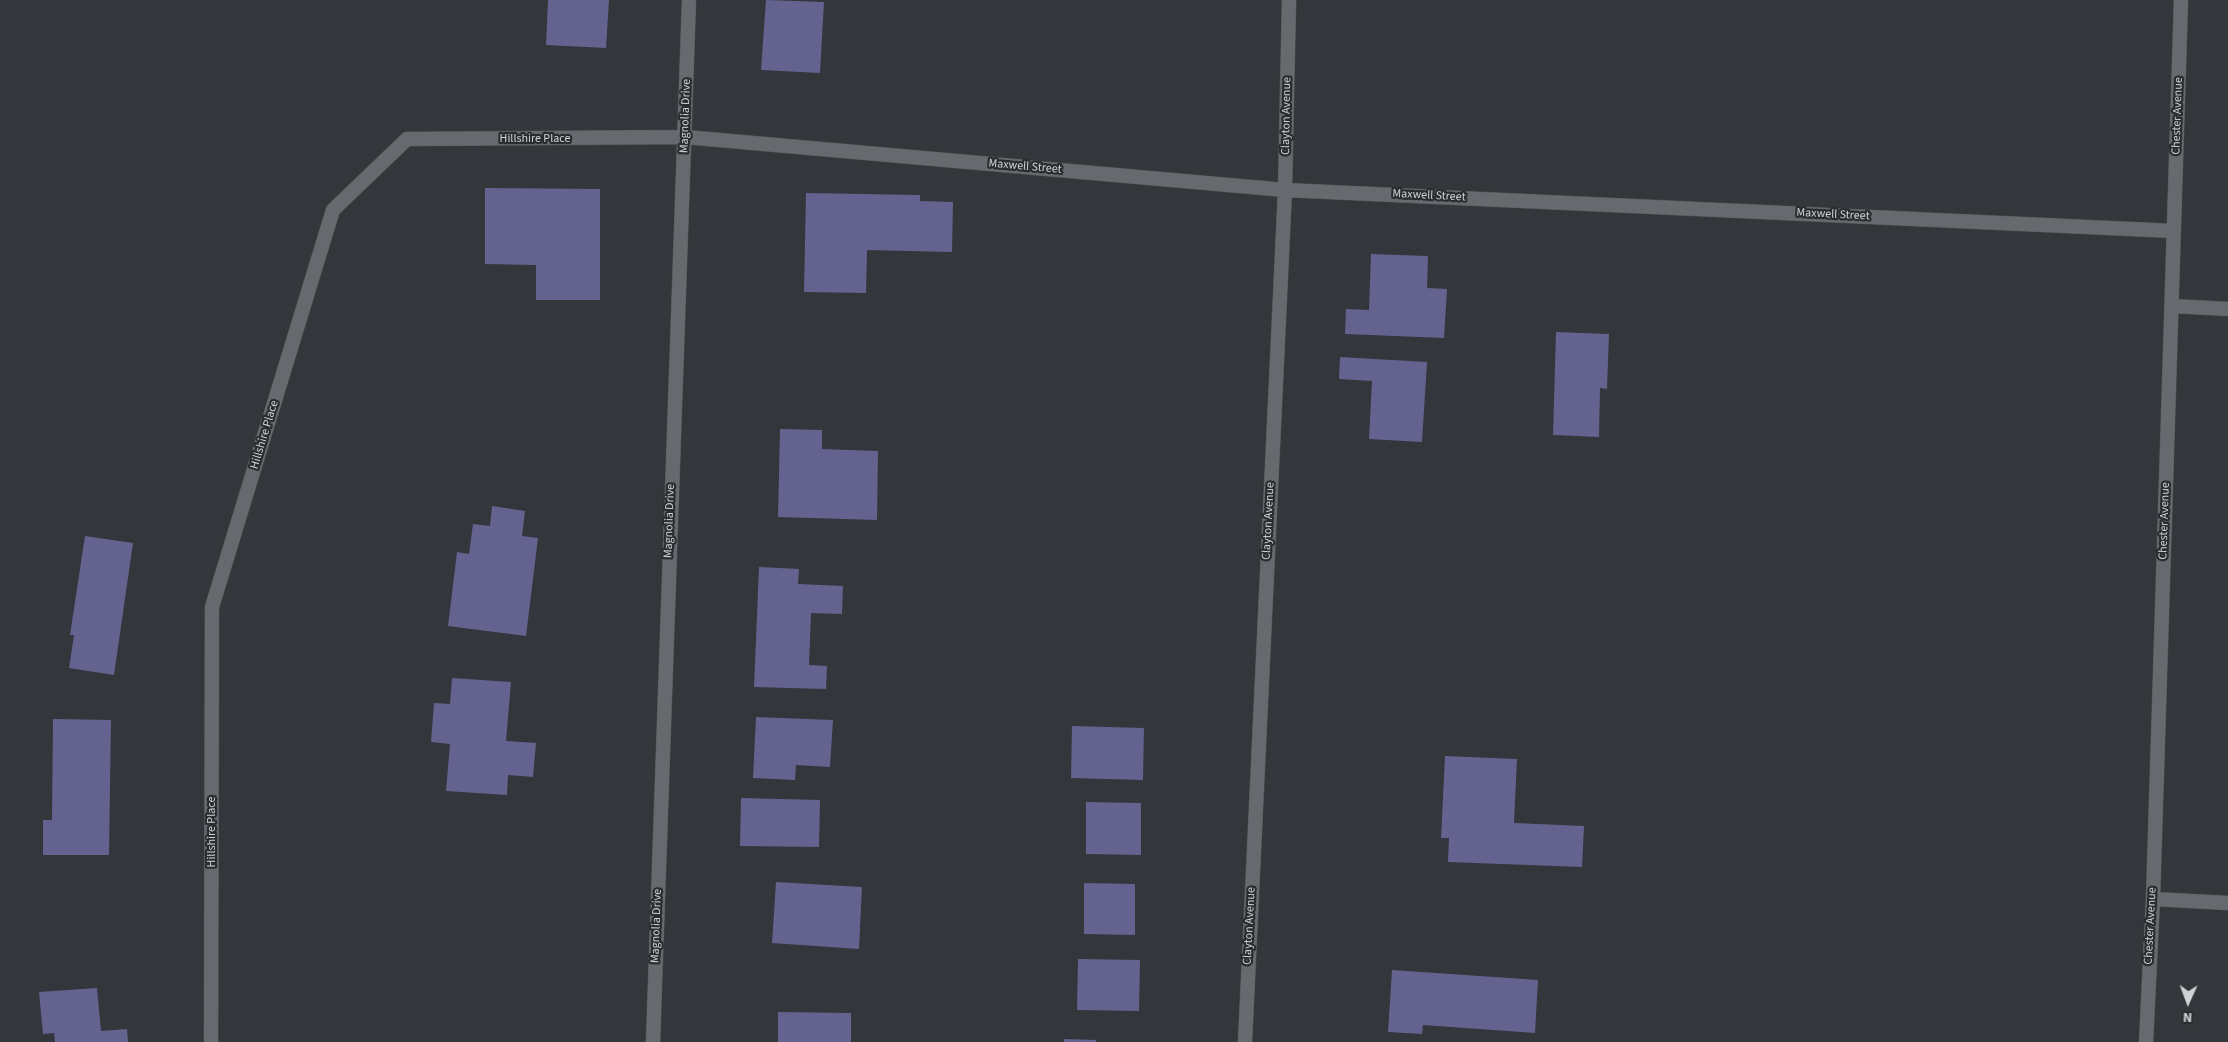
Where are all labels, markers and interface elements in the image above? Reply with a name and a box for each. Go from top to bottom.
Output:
street label: Clayton Avenue [1279,77,1295,155]
street label: Chester Avenue [2169,77,2187,155]
street label: Magnolia Drive [678,79,694,153]
street label: Hillshire Place [500,132,570,146]
street label: Maxwell Street [988,157,1062,177]
street label: Maxwell Street [1392,187,1466,205]
street label: Maxwell Street [1796,206,1870,224]
street label: Hillshire Place [248,399,282,471]
street label: Clayton Avenue [1260,482,1278,560]
street label: Chester Avenue [2156,482,2174,560]
street label: Magnolia Drive [662,484,678,558]
street label: Hillshire Place [205,797,219,867]
street label: Clayton Avenue [1241,887,1259,965]
street label: Chester Avenue [2142,887,2160,965]
street label: Magnolia Drive [649,889,665,963]
north arrow [2163,977,2213,1027]
text: N [2182,1007,2192,1027]

